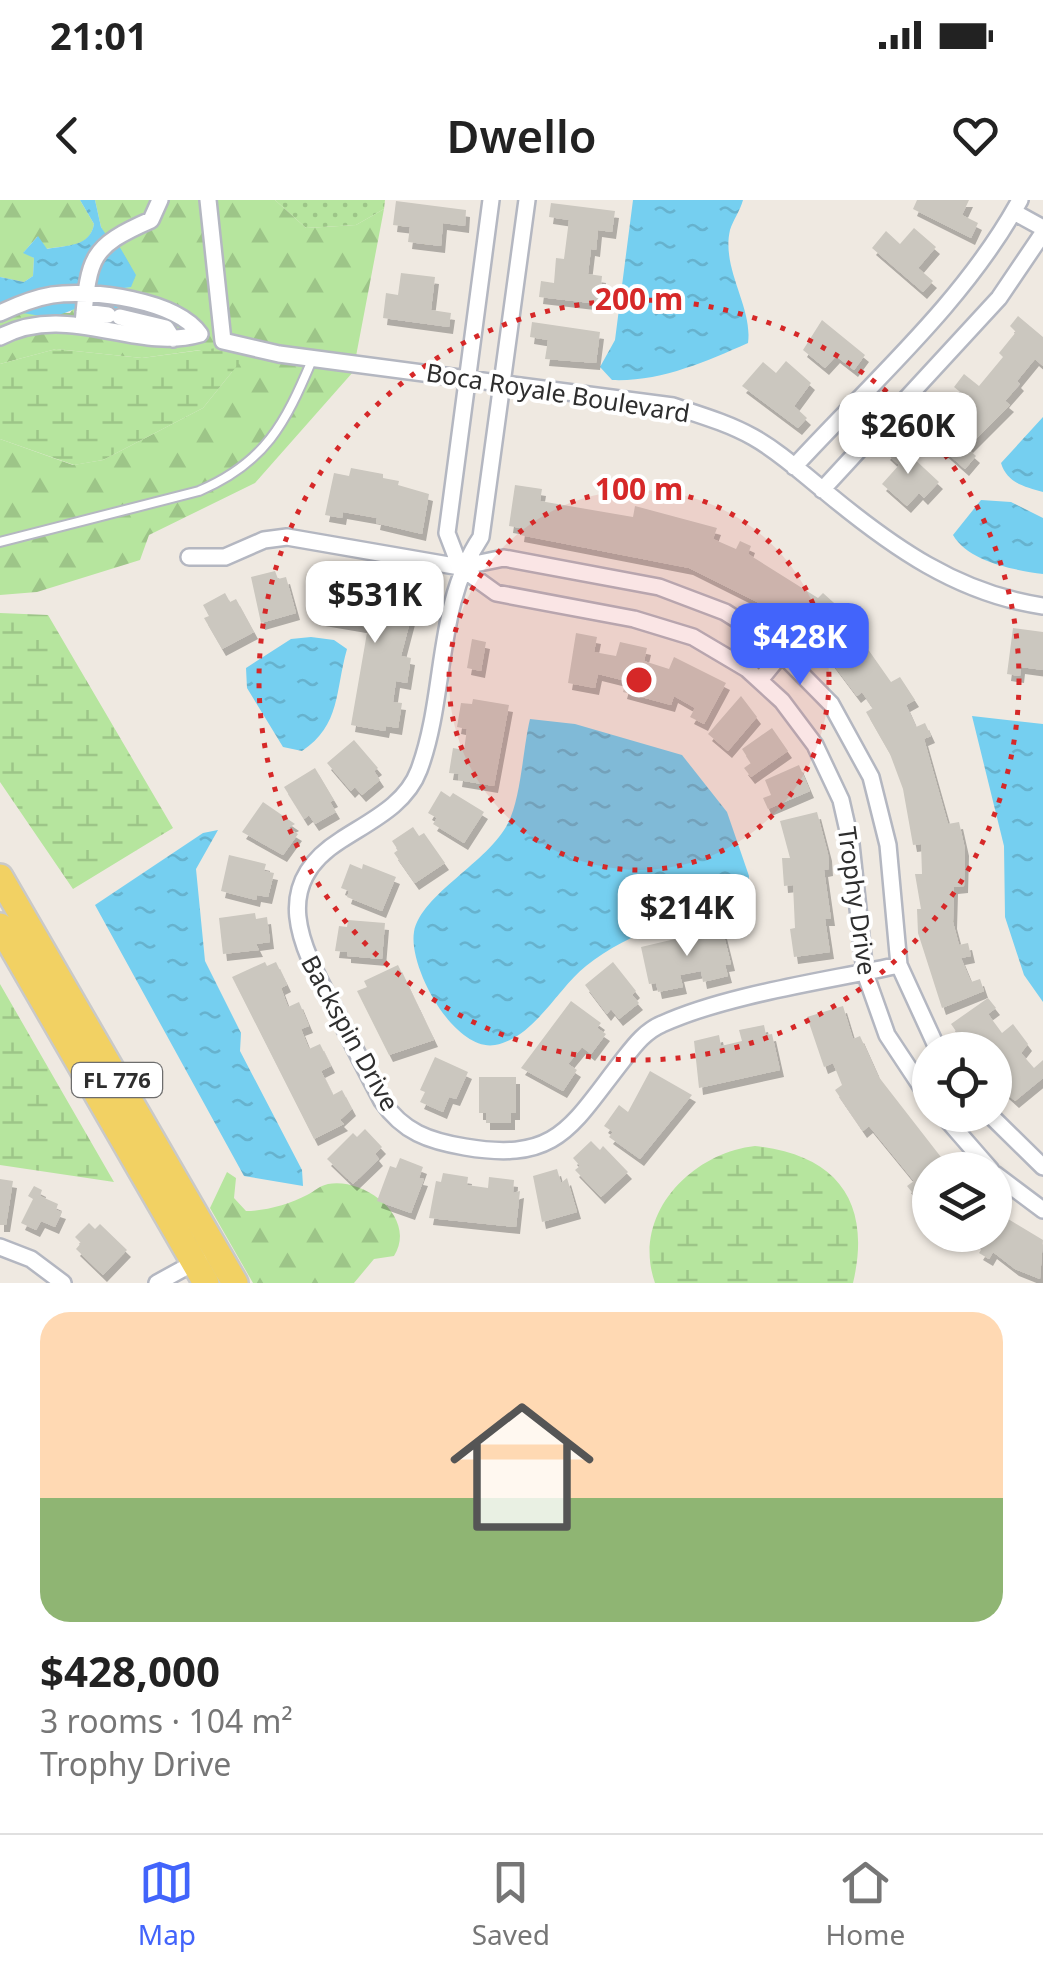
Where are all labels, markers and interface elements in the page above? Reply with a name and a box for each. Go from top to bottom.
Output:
text: 21:01 [50,9,148,61]
text: Dwello [447,105,596,166]
icon: back [40,108,95,163]
icon: heart [948,108,1003,163]
text: 200 m [595,278,683,319]
street label: Boca Royale Boulevard [424,354,693,430]
pin: $260K [838,392,978,477]
text: $260K [861,403,955,446]
text: 100 m [595,468,683,509]
pin: $531K [305,561,445,646]
text: $531K [328,572,422,615]
pin: $428K [730,603,870,688]
text: $428K [753,614,847,657]
centre of rings [621,662,657,698]
street label: Trophy Drive [831,824,885,977]
pin: $214K [617,874,757,959]
text: $214K [640,885,734,928]
street label: Backspin Drive [294,949,408,1117]
map controls [912,1032,1012,1252]
button: locate [912,1032,1012,1132]
road number: FL 776 [72,1063,162,1097]
button: layers [912,1152,1012,1252]
icon: home [432,1377,612,1557]
text: $428,000 [40,1642,220,1699]
text: 3 rooms · 104 m² [40,1699,293,1742]
text: Trophy Drive [40,1742,231,1785]
tab: Map [138,1855,196,1953]
tab: Saved [472,1855,550,1953]
tab: Home [826,1855,905,1953]

